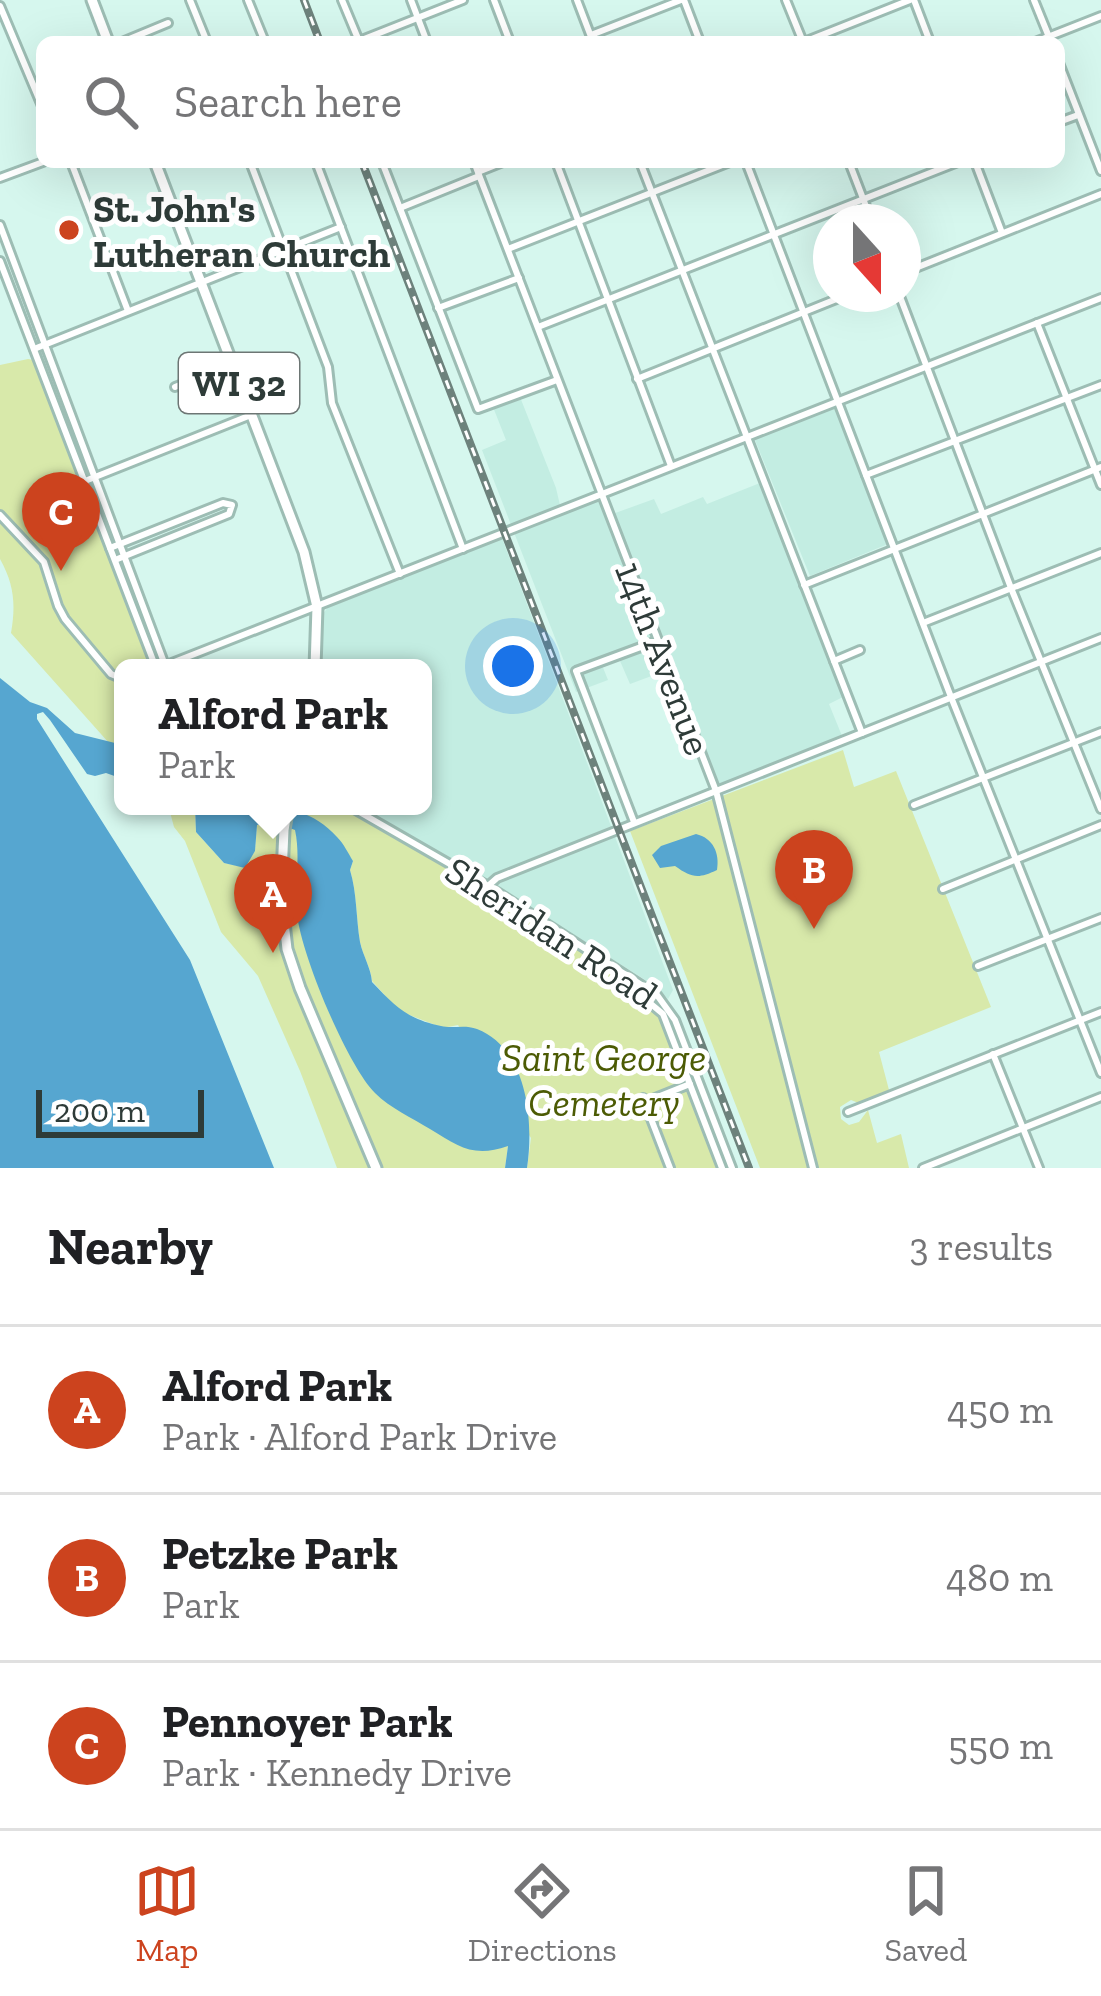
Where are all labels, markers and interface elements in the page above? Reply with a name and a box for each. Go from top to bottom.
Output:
search box [36,36,1065,168]
icon: search [78,69,144,135]
text: Search here [174,75,402,129]
place label: St. John's Lutheran Church [93,185,391,277]
north arrow [813,204,921,312]
marker: St. John's Lutheran Church [56,217,82,243]
road number: WI 32 [179,353,299,413]
pin: C [22,472,100,571]
street label: 14th Avenue [605,555,722,761]
your location [483,636,543,696]
popup [114,659,432,815]
text: Alford Park [158,687,388,741]
text: Park [158,741,235,788]
pin: B [775,830,853,929]
street label: Sheridan Road [437,846,667,1018]
pin: A [234,854,312,953]
park label: Saint George Cemetery [502,1034,706,1126]
scale bar [36,1084,204,1137]
text: 200 m [54,1091,145,1130]
text: Nearby [48,1216,213,1277]
text: 3 results [909,1223,1053,1270]
text: Alford Park [162,1359,392,1413]
text: A [74,1386,100,1433]
text: 450 m [947,1386,1053,1433]
text: Park · Alford Park Drive [162,1413,557,1460]
text: Petzke Park [162,1527,398,1581]
text: B [75,1554,99,1601]
text: 480 m [946,1554,1053,1601]
text: Park [162,1581,239,1628]
text: Pennoyer Park [162,1695,453,1749]
text: C [74,1722,100,1769]
text: 550 m [948,1722,1053,1769]
text: Park · Kennedy Drive [162,1749,512,1796]
tab: Map [134,1858,200,1969]
tab: Directions [468,1858,617,1969]
tab: Saved [884,1858,967,1969]

